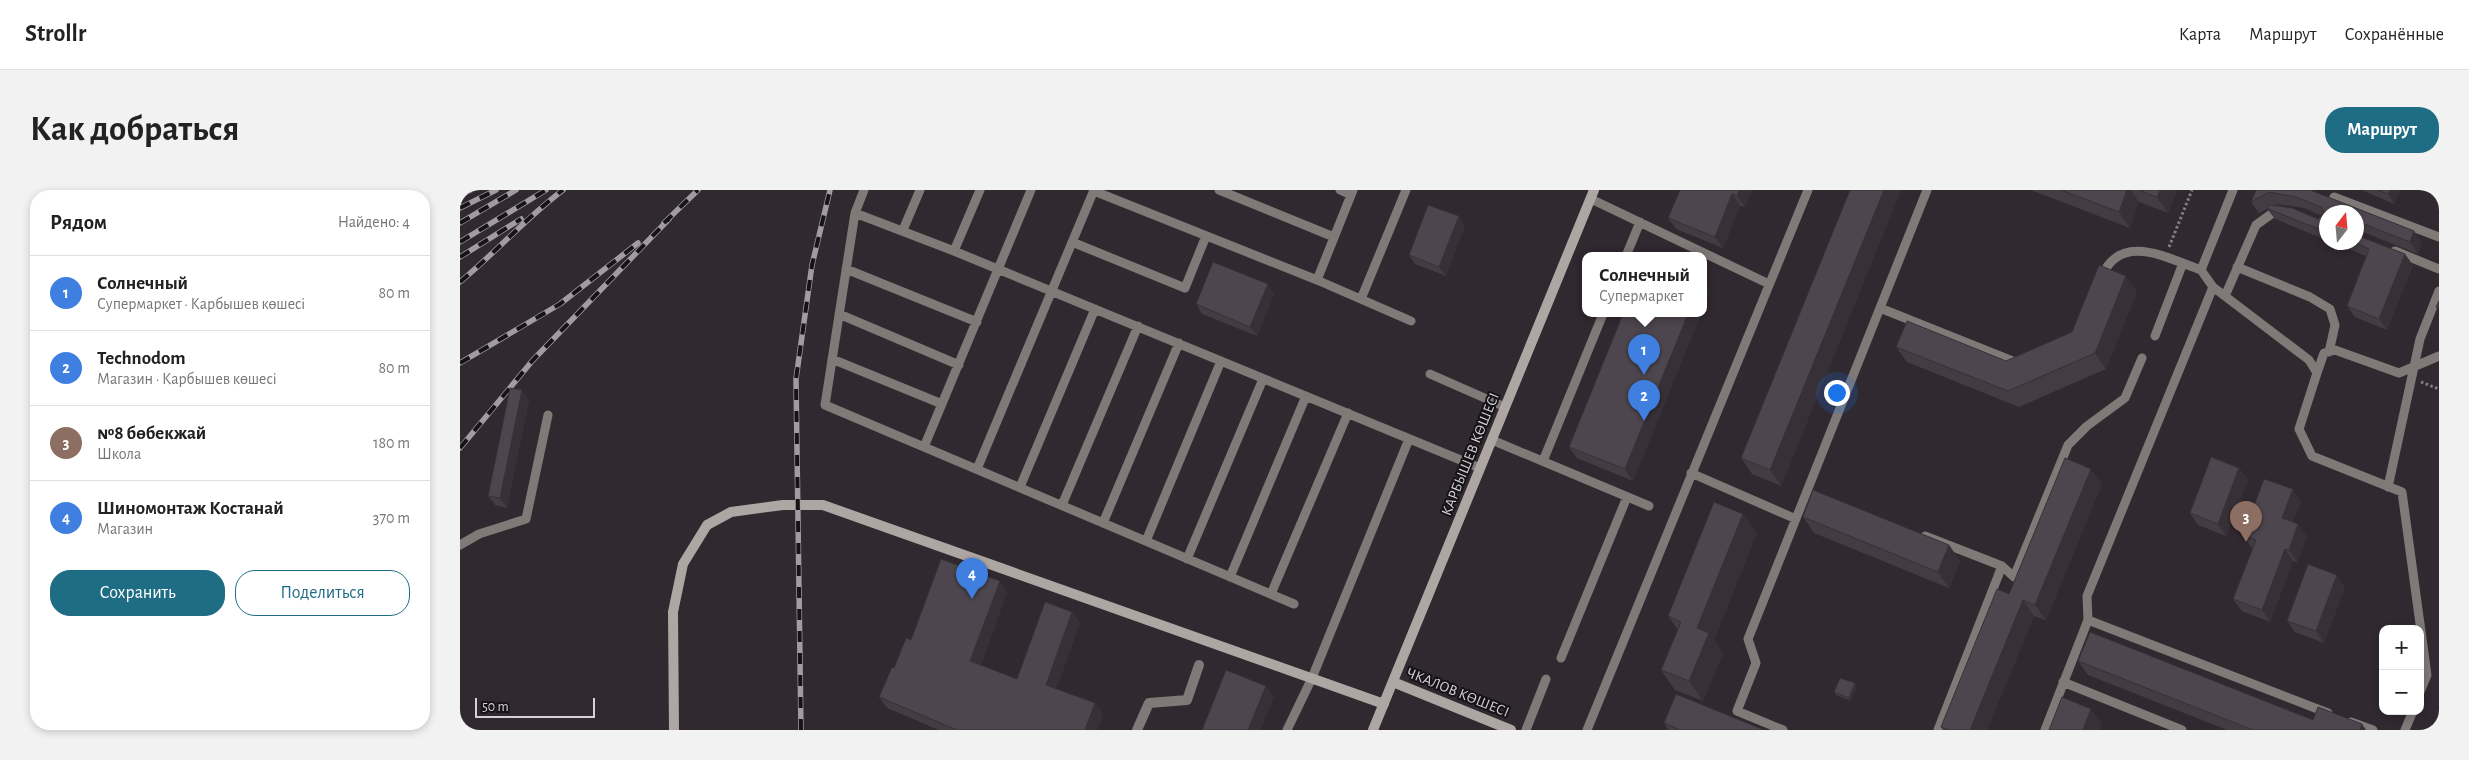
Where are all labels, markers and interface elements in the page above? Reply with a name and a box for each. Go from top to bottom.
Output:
text: Strollr [25,22,86,46]
text: Карта [2179,26,2221,44]
text: Маршрут [2249,26,2317,44]
text: Сохранённые [2345,26,2444,44]
button: Маршрут [2325,107,2439,153]
text: Как добраться [30,112,239,147]
north arrow [2319,205,2364,250]
text: Рядом [50,212,107,233]
text: Найдено: 4 [338,214,410,230]
popup [1582,252,1707,317]
text: Солнечный [1599,266,1690,285]
text: Солнечный [97,274,188,293]
text: 1 [63,285,69,301]
text: 80 m [379,285,410,301]
text: Супермаркет [1599,288,1684,304]
text: Супермаркет · Карбышев көшесі [97,296,305,312]
pin: 1 [1628,334,1660,375]
text: Technodom [97,349,186,368]
text: 2 [62,360,70,376]
text: 80 m [379,360,410,376]
text: Магазин · Карбышев көшесі [97,371,277,387]
pin: 2 [1628,380,1660,421]
your location [1824,380,1850,406]
street label: КАРБЫШЕВ КӨШЕСІ [1439,391,1502,518]
text: №8 бөбекжай [97,424,206,443]
text: 3 [63,435,69,451]
text: 180 m [373,435,410,451]
text: Школа [97,446,141,462]
text: Шиномонтаж Костанай [97,499,284,518]
pin: 3 [2230,501,2262,542]
text: 4 [62,510,70,526]
text: 370 m [373,510,410,526]
text: Магазин [97,521,153,537]
pin: 4 [956,558,988,599]
button: Сохранить [50,570,225,616]
button: Поделиться [235,570,410,616]
map controls [2379,625,2424,715]
button: + [2379,625,2424,670]
street label: ЧКАЛОВ КӨШЕСІ [1404,665,1511,720]
button: − [2379,670,2424,715]
scale bar [475,695,595,718]
text: 50 m [482,700,509,714]

